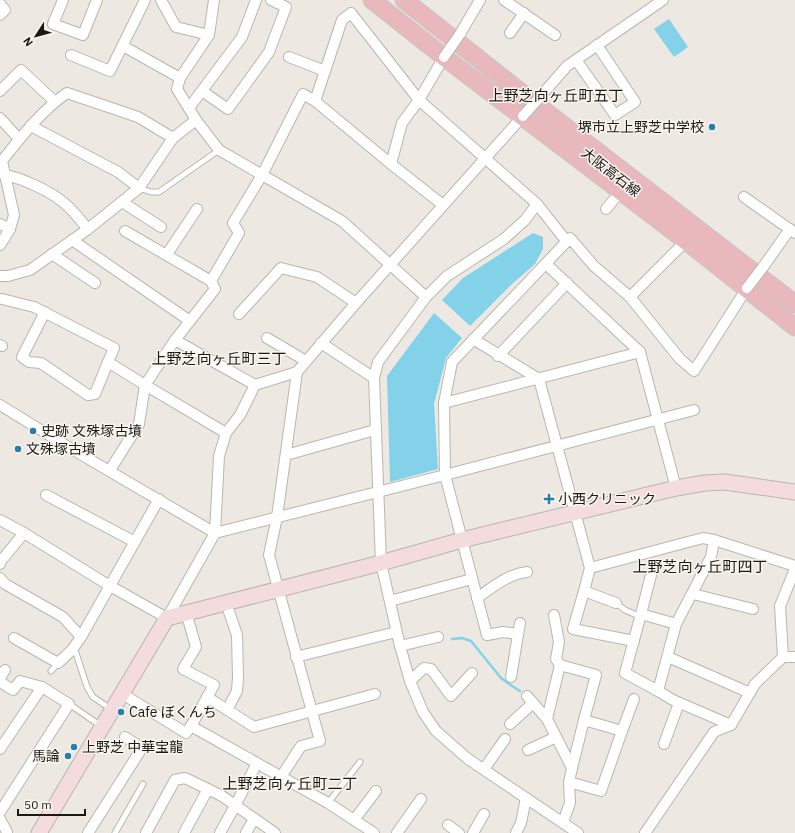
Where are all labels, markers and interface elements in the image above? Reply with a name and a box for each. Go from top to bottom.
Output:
north arrow [16,16,56,56]
text: N [20,35,36,49]
district label: 上野芝向ヶ丘町五丁 [488,86,624,105]
place label: 堺市立上野芝中学校 [578,118,704,136]
marker: 堺市立上野芝中学校 [707,122,717,132]
street label: 大阪高石線 [578,143,644,201]
district label: 上野芝向ヶ丘町三丁 [151,349,287,368]
place label: 史跡 文殊塚古墳 [41,422,142,440]
marker: 史跡 文殊塚古墳 [28,426,38,436]
place label: 文殊塚古墳 [26,440,96,458]
marker: 文殊塚古墳 [13,444,23,454]
place label: 小西クリニック [558,490,656,508]
marker: 小西クリニック [543,493,555,505]
district label: 上野芝向ヶ丘町四丁 [632,557,768,576]
place label: Cafe ぼくんち [129,703,217,721]
marker: Cafe ぼくんち [116,707,126,717]
place label: 上野芝 中華宝龍 [82,738,183,756]
marker: 上野芝 中華宝龍 [69,742,79,752]
place label: 馬論 [32,747,60,765]
marker: 馬論 [63,751,73,761]
district label: 上野芝向ヶ丘町二丁 [222,774,358,793]
scale bar [18,791,85,817]
text: 50 m [24,797,52,812]

